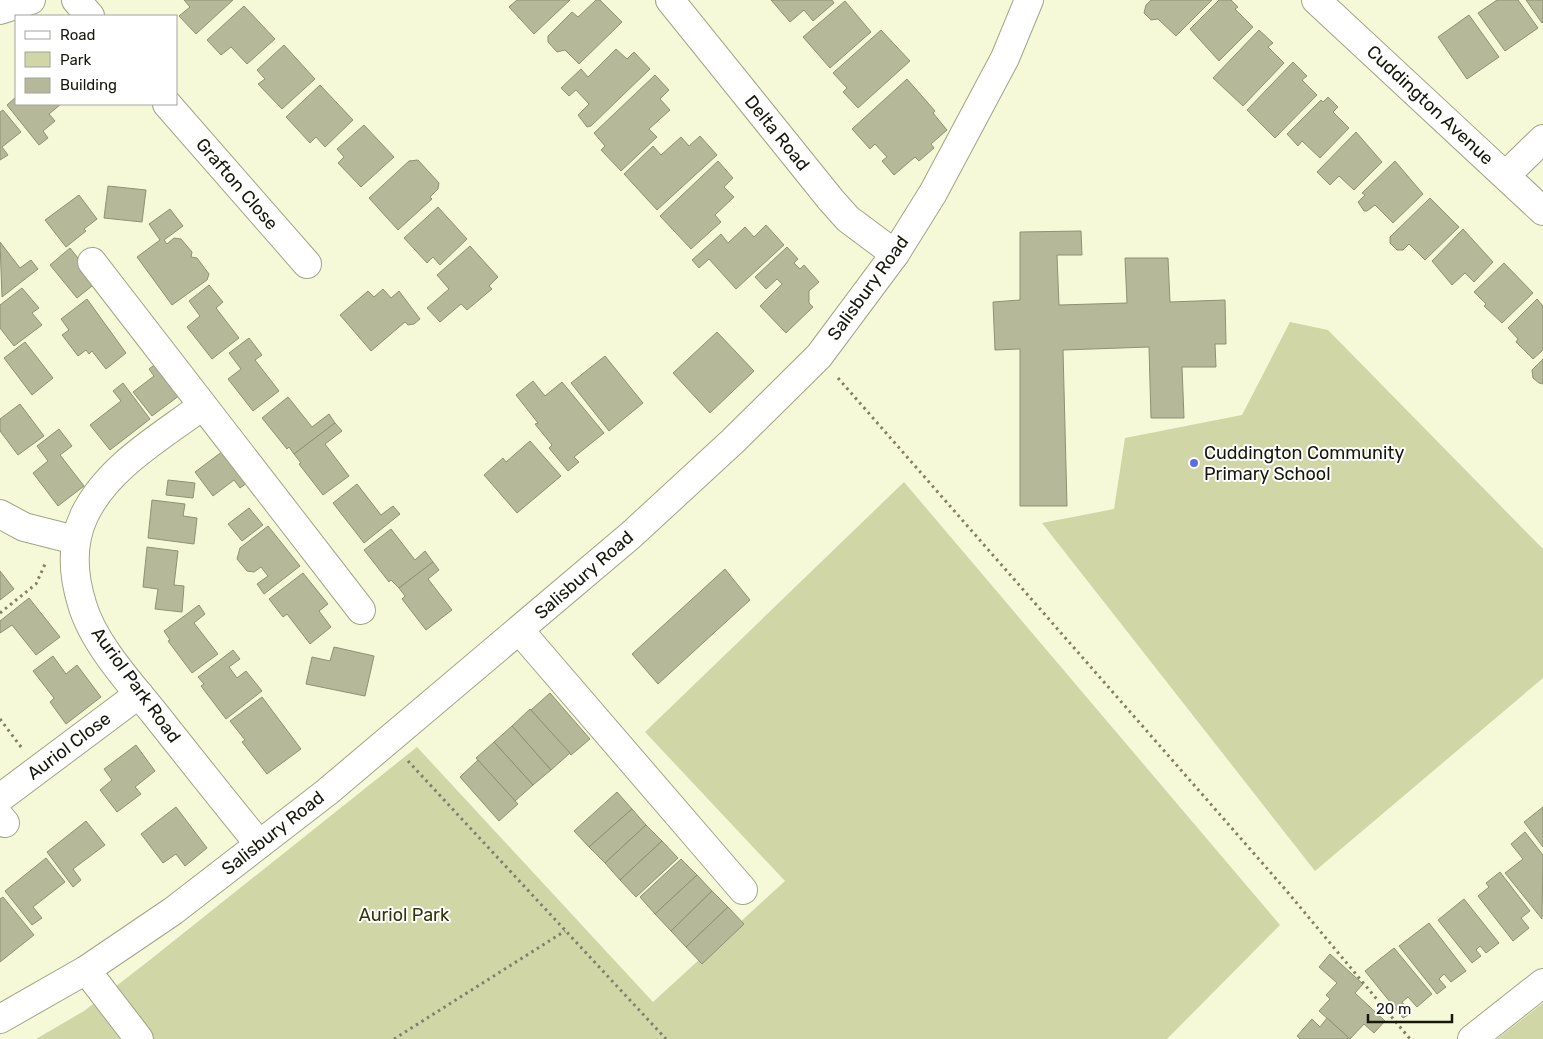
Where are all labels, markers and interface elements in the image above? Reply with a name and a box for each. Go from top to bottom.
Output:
legend [15,15,178,105]
text: Road [60,26,96,44]
street label: Cuddington Avenue [1362,41,1498,169]
text: Park [60,51,91,69]
text: Building [60,76,117,94]
street label: Delta Road [740,91,814,175]
street label: Grafton Close [191,134,283,234]
street label: Salisbury Road [823,231,913,345]
place label: Cuddington Community Primary School [1204,442,1404,485]
marker: Cuddington Community Primary School [1188,457,1200,469]
street label: Salisbury Road [530,526,638,624]
street label: Auriol Park Road [87,623,185,747]
street label: Auriol Close [23,707,115,785]
street label: Salisbury Road [217,786,329,880]
park label: Auriol Park [359,904,450,926]
scale bar [1368,992,1452,1024]
text: 20 m [1376,1000,1411,1018]

